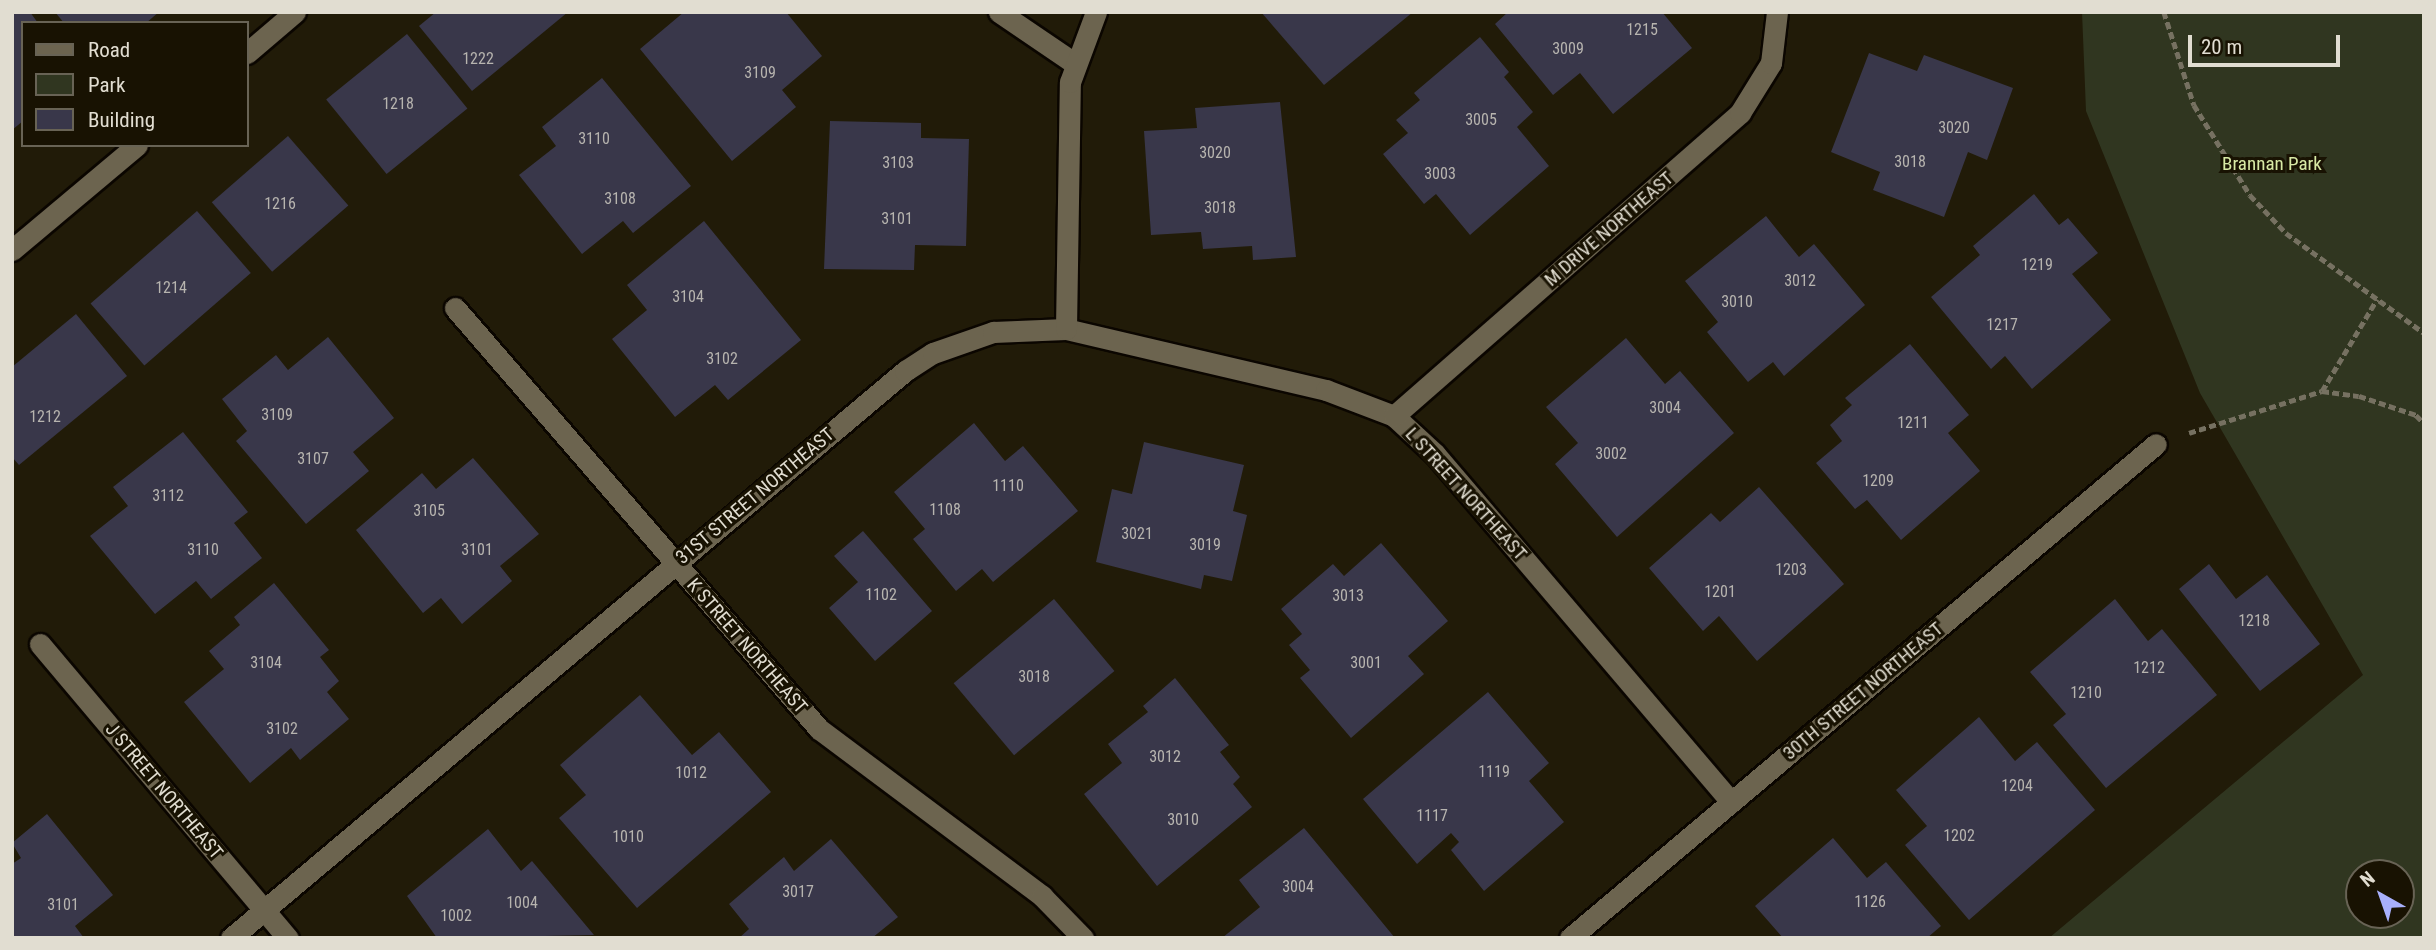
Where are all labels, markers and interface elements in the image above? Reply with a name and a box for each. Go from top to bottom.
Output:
house number: 1215 [1626,20,1658,40]
legend [21,21,248,147]
scale bar [2191,21,2343,65]
text: 20 m [2201,35,2242,59]
text: Road [88,38,130,62]
house number: 3009 [1552,39,1584,59]
house number: 1222 [462,49,494,69]
house number: 3109 [744,63,776,83]
text: Park [88,73,125,97]
house number: 1218 [382,94,414,114]
text: Building [88,108,155,132]
house number: 3005 [1465,110,1497,130]
house number: 3020 [1938,118,1970,138]
house number: 3110 [578,129,610,149]
house number: 3020 [1199,143,1231,163]
house number: 3018 [1894,152,1926,172]
house number: 3103 [882,153,914,173]
park label: Brannan Park [2222,153,2322,175]
house number: 3003 [1424,164,1456,184]
street label: M DRIVE NORTHEAST [1540,167,1678,291]
house number: 3108 [604,189,636,209]
house number: 1216 [264,194,296,214]
house number: 3018 [1204,198,1236,218]
house number: 3101 [881,209,913,229]
house number: 1219 [2021,255,2053,275]
house number: 3012 [1784,271,1816,291]
house number: 1214 [155,278,187,298]
house number: 3104 [672,287,704,307]
house number: 3010 [1721,292,1753,312]
house number: 1217 [1986,315,2018,335]
house number: 3102 [706,349,738,369]
house number: 3004 [1649,398,1681,418]
house number: 3109 [261,405,293,425]
house number: 1212 [29,407,61,427]
house number: 1211 [1897,413,1929,433]
street label: 31ST STREET NORTHEAST [671,423,839,569]
street label: L STREET NORTHEAST [1400,423,1532,565]
house number: 3002 [1595,444,1627,464]
house number: 3107 [297,449,329,469]
house number: 1209 [1862,471,1894,491]
house number: 1110 [992,476,1024,496]
house number: 3112 [152,486,184,506]
house number: 1108 [929,500,961,520]
house number: 3105 [413,501,445,521]
house number: 3021 [1121,524,1153,544]
house number: 3019 [1189,535,1221,555]
house number: 3110 [187,540,219,560]
house number: 3101 [461,540,493,560]
house number: 1203 [1775,560,1807,580]
street label: K STREET NORTHEAST [682,574,812,718]
house number: 1201 [1704,582,1736,602]
house number: 1102 [865,585,897,605]
house number: 3013 [1332,586,1364,606]
house number: 1218 [2238,611,2270,631]
street label: 30TH STREET NORTHEAST [1778,617,1948,765]
house number: 3104 [250,653,282,673]
house number: 3001 [1350,653,1382,673]
house number: 1212 [2133,658,2165,678]
house number: 3018 [1018,667,1050,687]
house number: 1210 [2070,683,2102,703]
street label: J STREET NORTHEAST [100,718,228,864]
house number: 3102 [266,719,298,739]
house number: 3012 [1149,747,1181,767]
house number: 1119 [1478,762,1510,782]
house number: 1012 [675,763,707,783]
house number: 1204 [2001,776,2033,796]
house number: 1117 [1416,806,1448,826]
house number: 3010 [1167,810,1199,830]
house number: 1202 [1943,826,1975,846]
house number: 1010 [612,827,644,847]
north arrow [2345,859,2415,929]
text: N [2356,867,2379,892]
house number: 3004 [1282,877,1314,897]
house number: 3017 [782,882,814,902]
house number: 1126 [1854,892,1886,912]
house number: 1004 [506,893,538,913]
house number: 3101 [47,895,79,915]
house number: 1002 [440,906,472,926]

